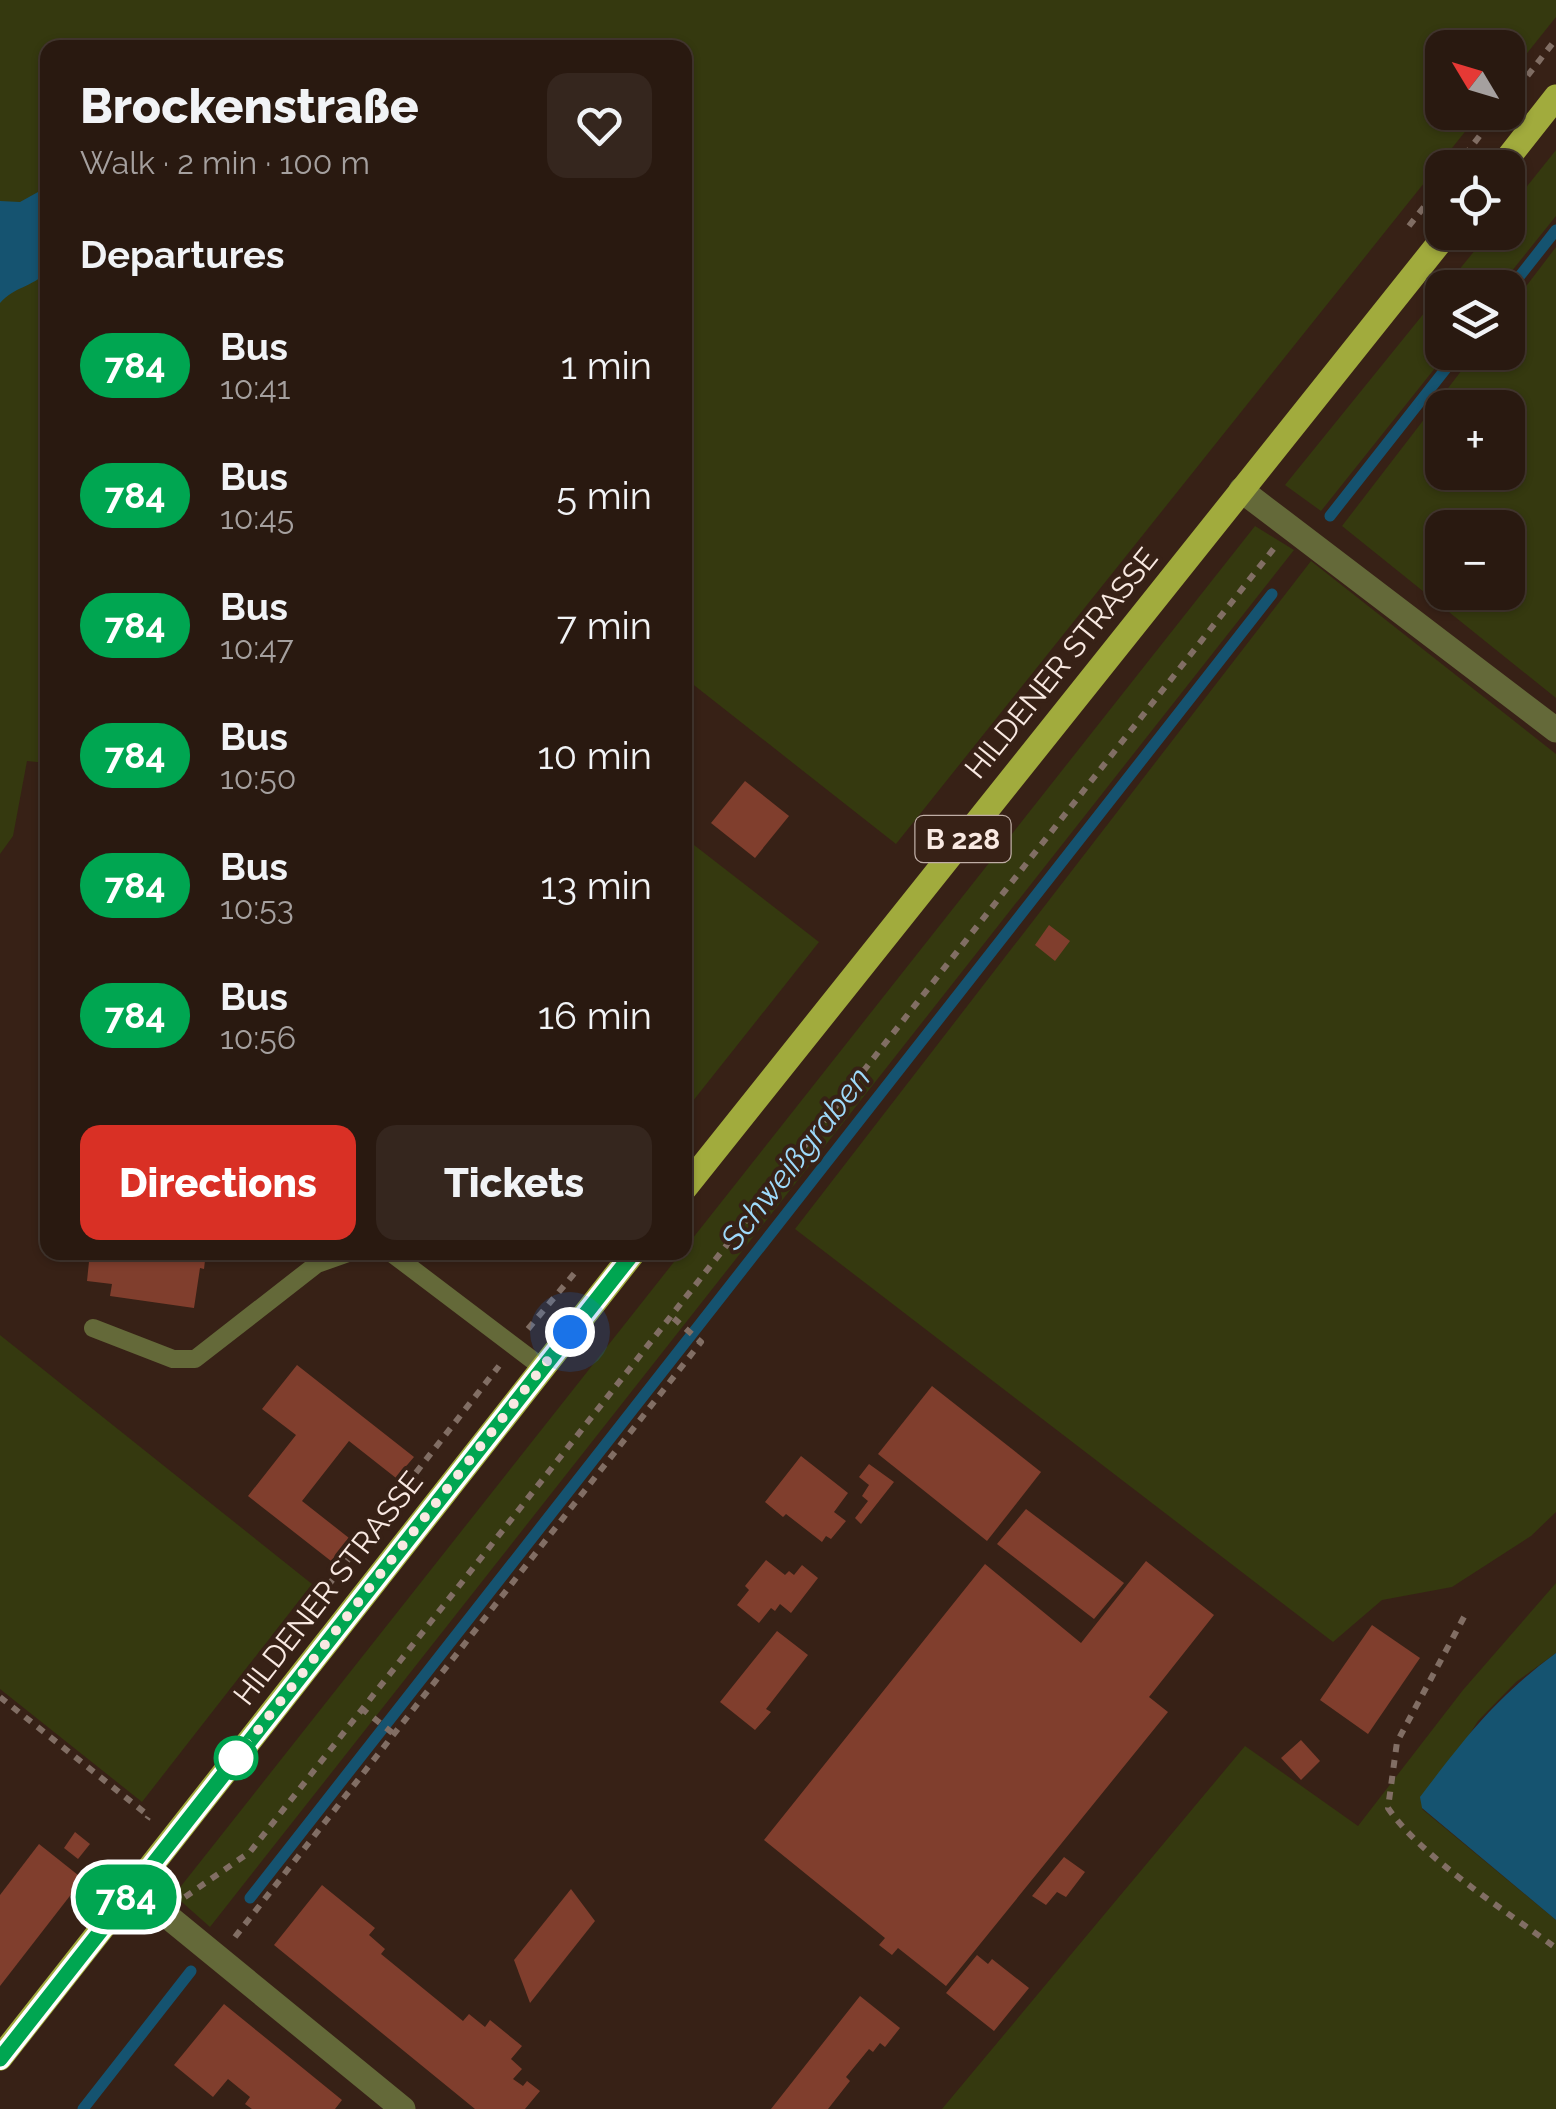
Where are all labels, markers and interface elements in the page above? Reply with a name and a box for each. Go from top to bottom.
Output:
north arrow [1425,30,1525,130]
map controls [1425,30,1525,610]
button: heart [547,73,652,178]
text: Brockenstraße [80,78,419,134]
text: Walk · 2 min · 100 m [80,144,370,181]
button: locate [1425,150,1525,250]
text: Departures [80,232,285,277]
button: layers [1425,270,1525,370]
text: Bus [220,324,288,369]
text: 1 min [561,343,652,388]
text: 784 [105,345,165,386]
text: 10:41 [220,369,290,406]
button: + [1425,390,1525,490]
text: Bus [220,454,288,499]
text: 5 min [556,473,652,518]
text: 784 [105,475,165,516]
text: 10:45 [220,499,294,536]
button: − [1425,510,1525,610]
street label: HILDENER STRASSE [957,541,1165,785]
text: Bus [220,584,288,629]
text: 7 min [557,603,652,648]
text: 784 [105,605,165,646]
text: 10:47 [220,629,294,666]
text: Bus [220,714,288,759]
text: 10 min [537,733,652,778]
text: 784 [105,735,165,776]
text: 10:50 [220,759,296,796]
road number: B 228 [916,816,1010,862]
text: Bus [220,844,288,889]
text: 13 min [540,863,652,908]
text: 784 [105,865,165,906]
text: 10:53 [220,889,294,926]
text: Bus [220,974,288,1019]
text: 16 min [538,993,652,1038]
text: 784 [105,995,165,1036]
text: 10:56 [220,1019,296,1056]
water label: Schweißgraben [712,1060,877,1257]
button: Directions [80,1125,356,1240]
button: Tickets [376,1125,652,1240]
your location [545,1307,595,1357]
street label: HILDENER STRASSE [226,1465,430,1711]
unlabelled marker [215,1737,257,1779]
line badge: 784 [68,1864,184,1930]
text: 784 [96,1877,156,1918]

